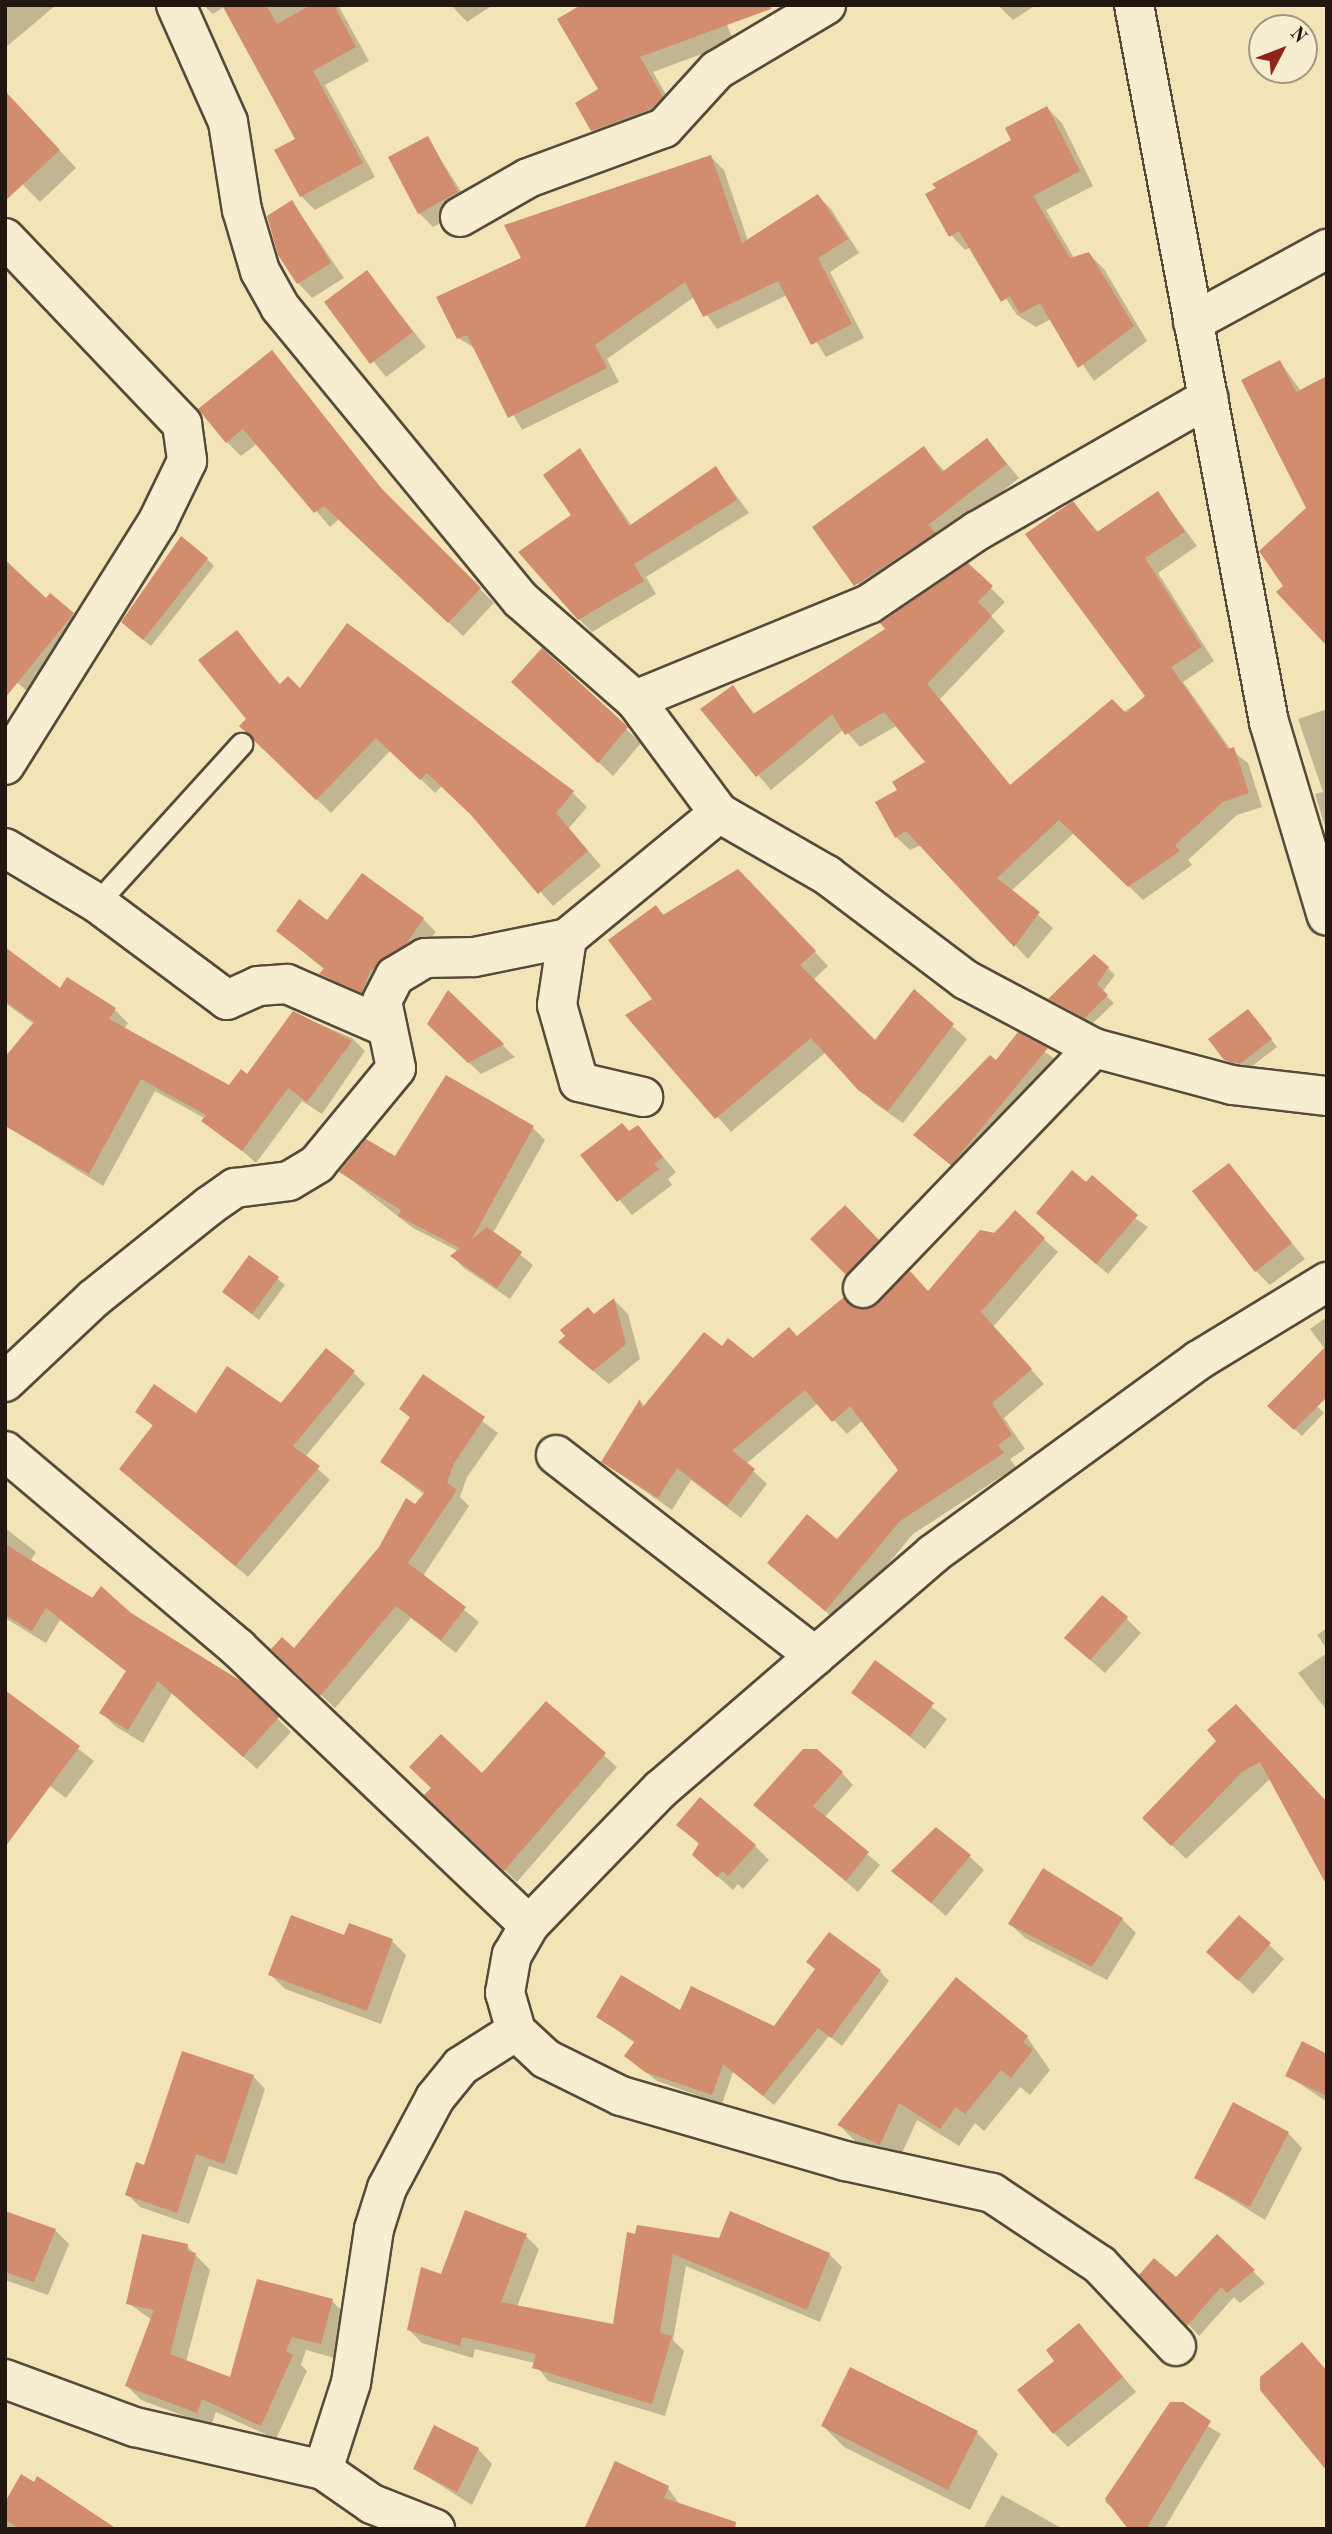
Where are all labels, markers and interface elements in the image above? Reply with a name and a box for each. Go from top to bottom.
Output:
north arrow [1248,14,1318,84]
text: N [1286,24,1309,48]

